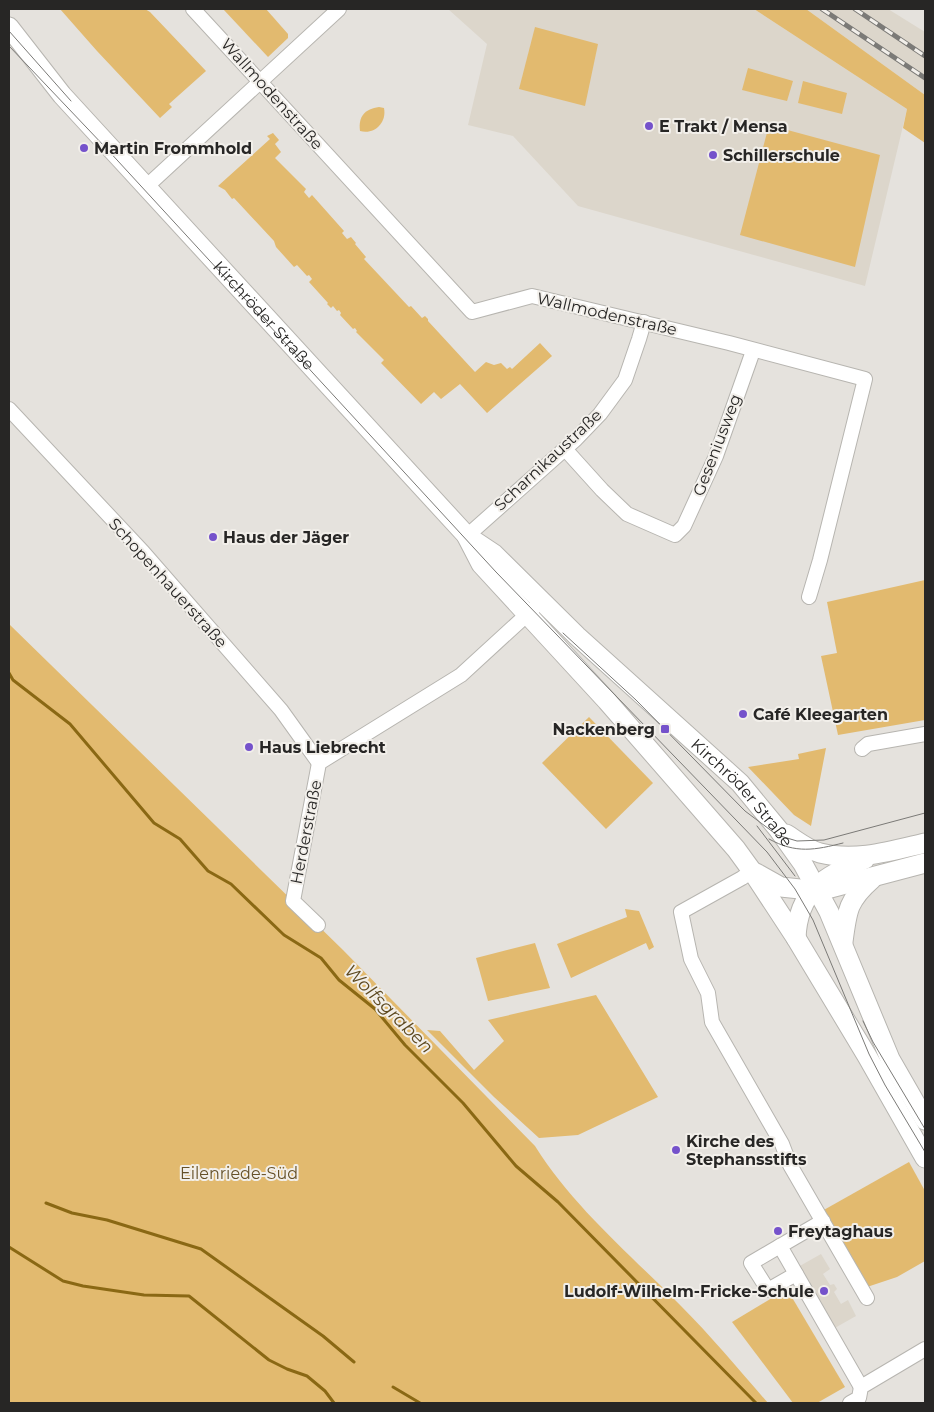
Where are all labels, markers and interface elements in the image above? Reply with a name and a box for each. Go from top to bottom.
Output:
street label: Wallmodenstraße [217,34,327,154]
place label: E Trakt / Mensa [659,117,788,136]
marker: E Trakt / Mensa [643,120,655,132]
place label: Martin Frommhold [94,139,252,158]
marker: Martin Frommhold [78,142,90,154]
place label: Schillerschule [723,146,840,165]
marker: Schillerschule [707,149,719,161]
street label: Kirchröder Straße [209,257,319,373]
street label: Wallmodenstraße [535,289,679,339]
street label: Geseniusweg [689,391,745,499]
street label: Scharnikaustraße [490,405,606,515]
street label: Schopenhauerstraße [105,514,231,652]
place label: Haus der Jäger [223,528,349,547]
marker: Haus der Jäger [207,531,219,543]
place label: Café Kleegarten [753,705,888,724]
marker: Café Kleegarten [737,708,749,720]
place label: Nackenberg [552,720,655,739]
marker: Nackenberg [659,723,671,735]
street label: Kirchröder Straße [688,734,797,850]
place label: Haus Liebrecht [259,738,386,757]
marker: Haus Liebrecht [243,741,255,753]
street label: Herderstraße [287,778,325,886]
water label: Wolfsgraben [340,960,438,1058]
place label: Kirche des Stephansstifts [686,1132,807,1169]
marker: Kirche des Stephansstifts [670,1144,682,1156]
park label: Eilenriede-Süd [180,1164,298,1183]
place label: Freytaghaus [788,1222,893,1241]
marker: Freytaghaus [772,1225,784,1237]
place label: Ludolf-Wilhelm-Fricke-Schule [564,1282,814,1301]
marker: Ludolf-Wilhelm-Fricke-Schule [818,1285,830,1297]

